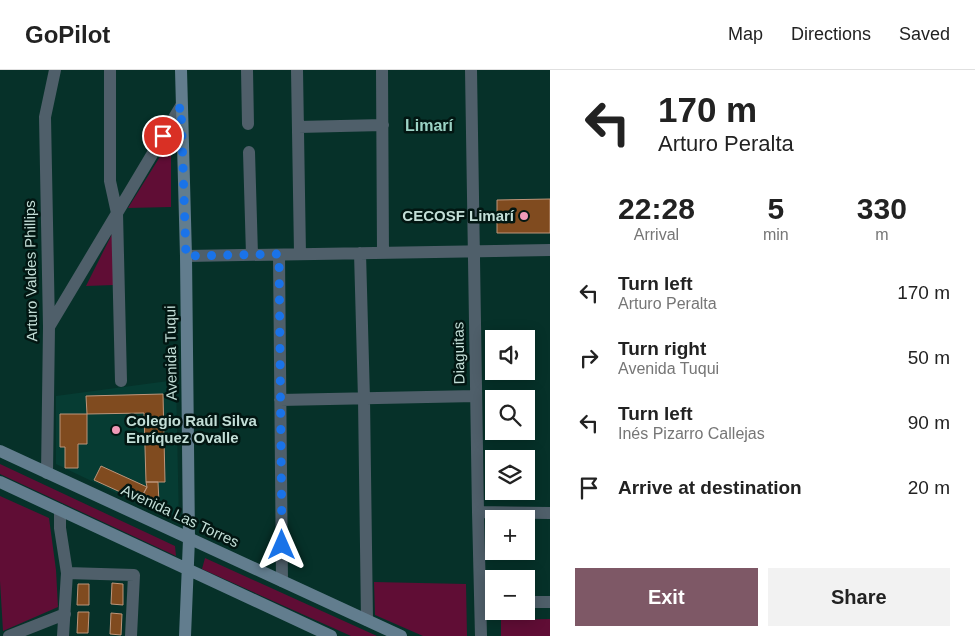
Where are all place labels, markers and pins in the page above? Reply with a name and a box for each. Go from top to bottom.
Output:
pin [142,115,184,157]
place label: CECOSF Limarí [402,207,515,224]
marker: CECOSF Limarí [518,210,530,222]
place label: Colegio Raúl Silva Enríquez Ovalle [126,412,258,446]
marker: Colegio Raúl Silva Enríquez Ovalle [110,424,122,436]

